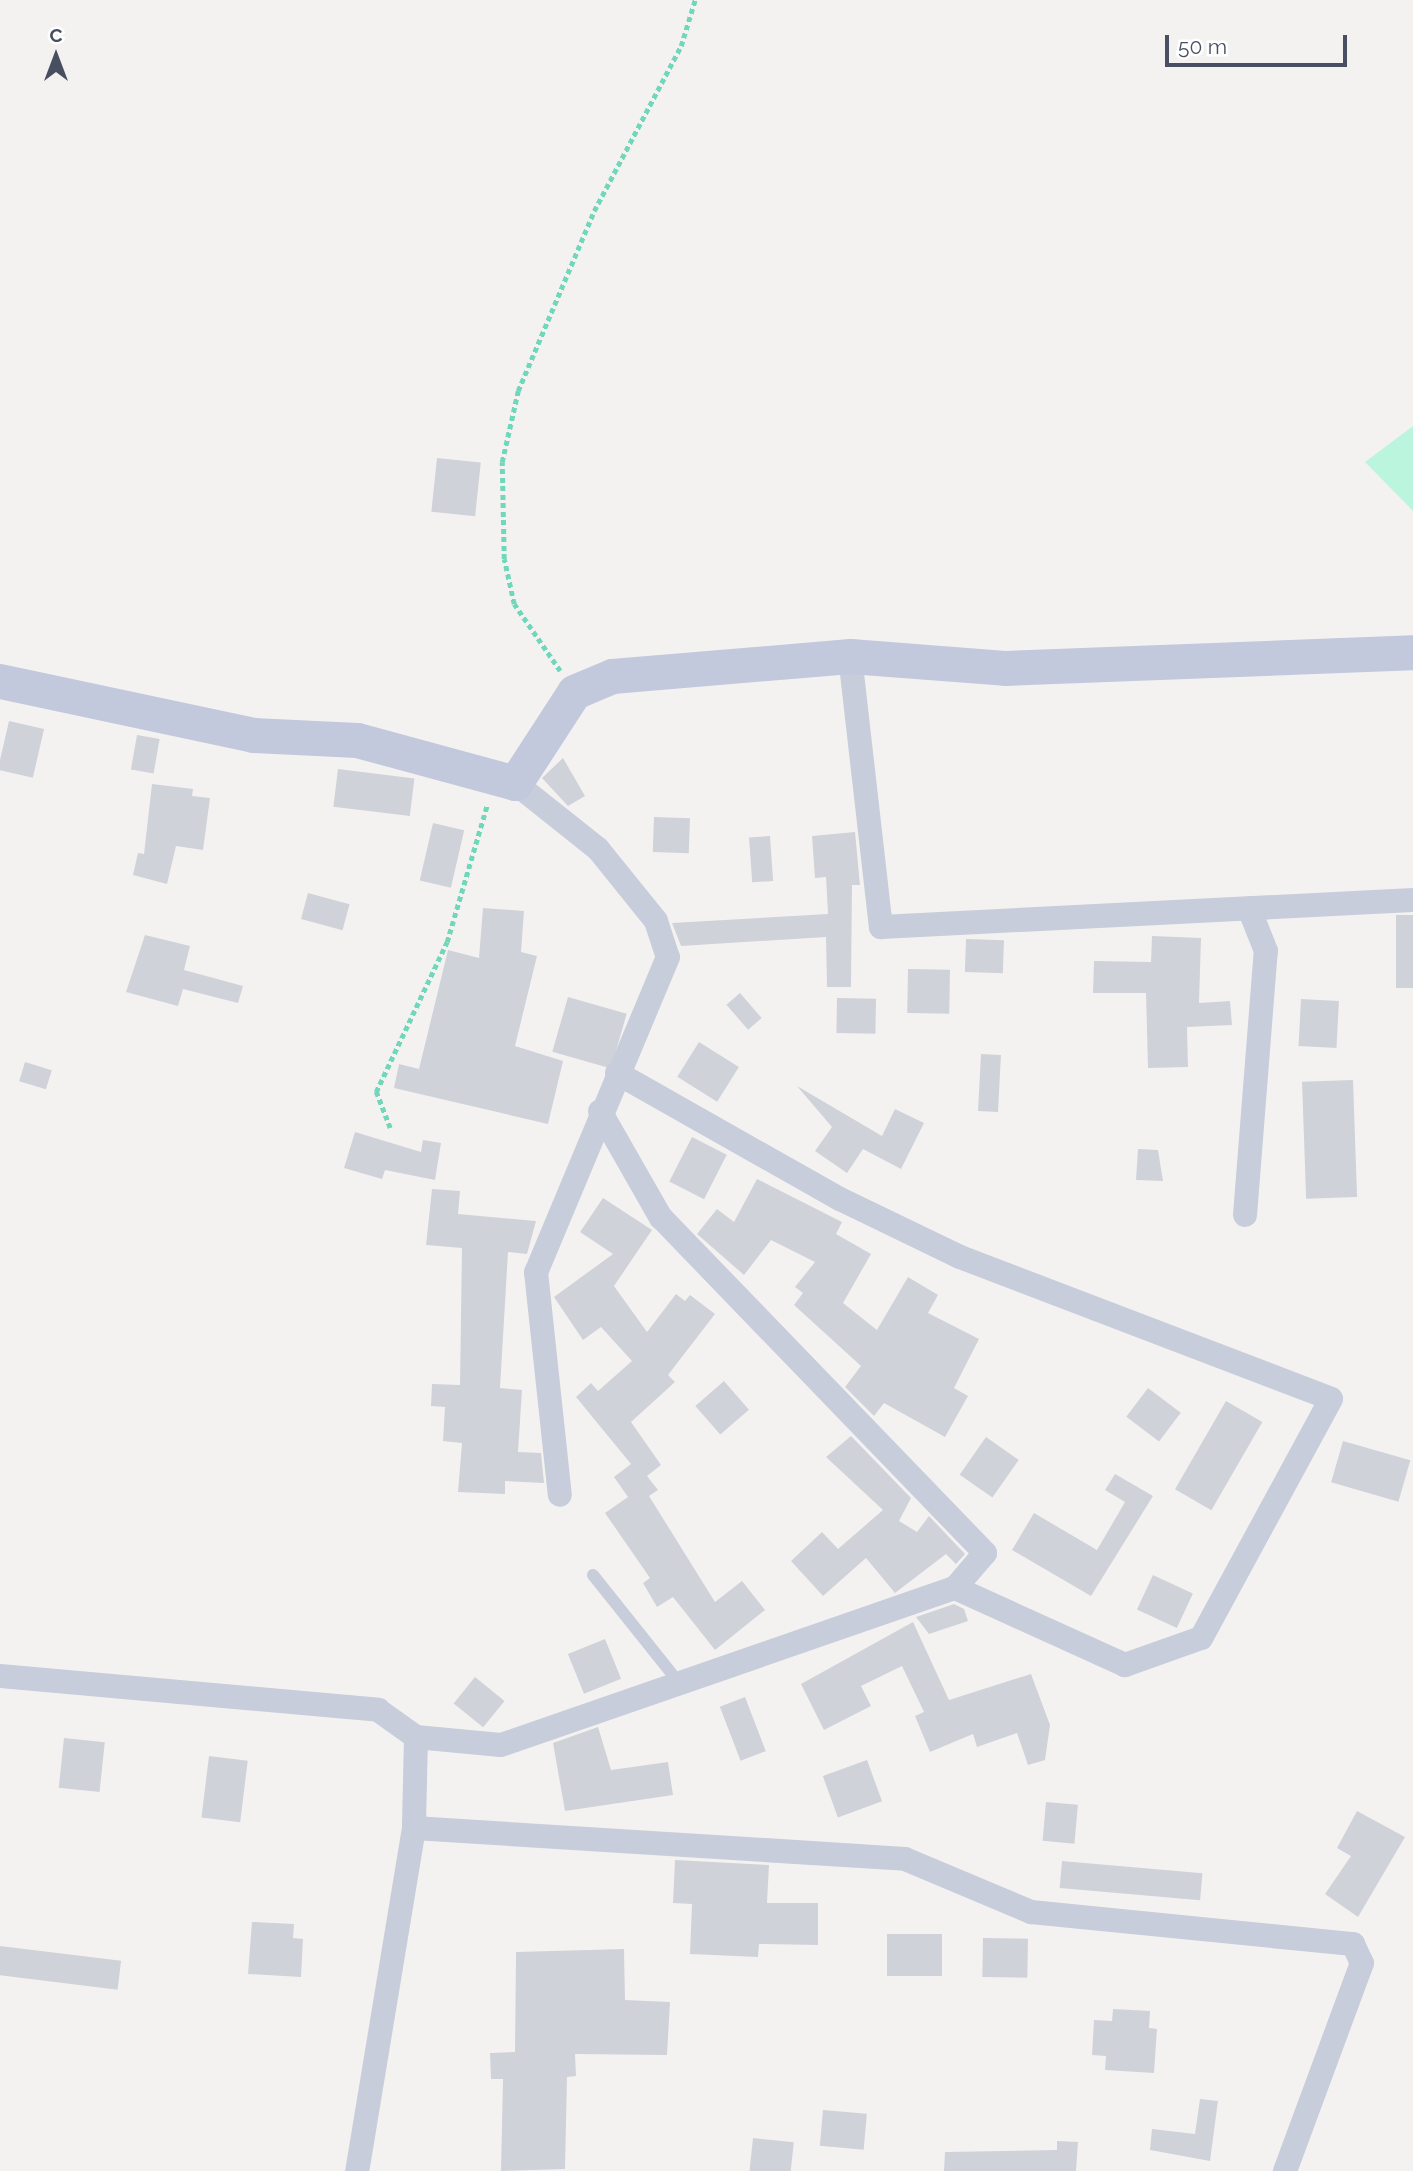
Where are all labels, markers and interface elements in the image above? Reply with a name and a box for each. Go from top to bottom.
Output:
north arrow [21,21,91,91]
scale bar [1168,21,1350,65]
text: С [49,24,63,46]
text: 50 m [1178,34,1227,59]

